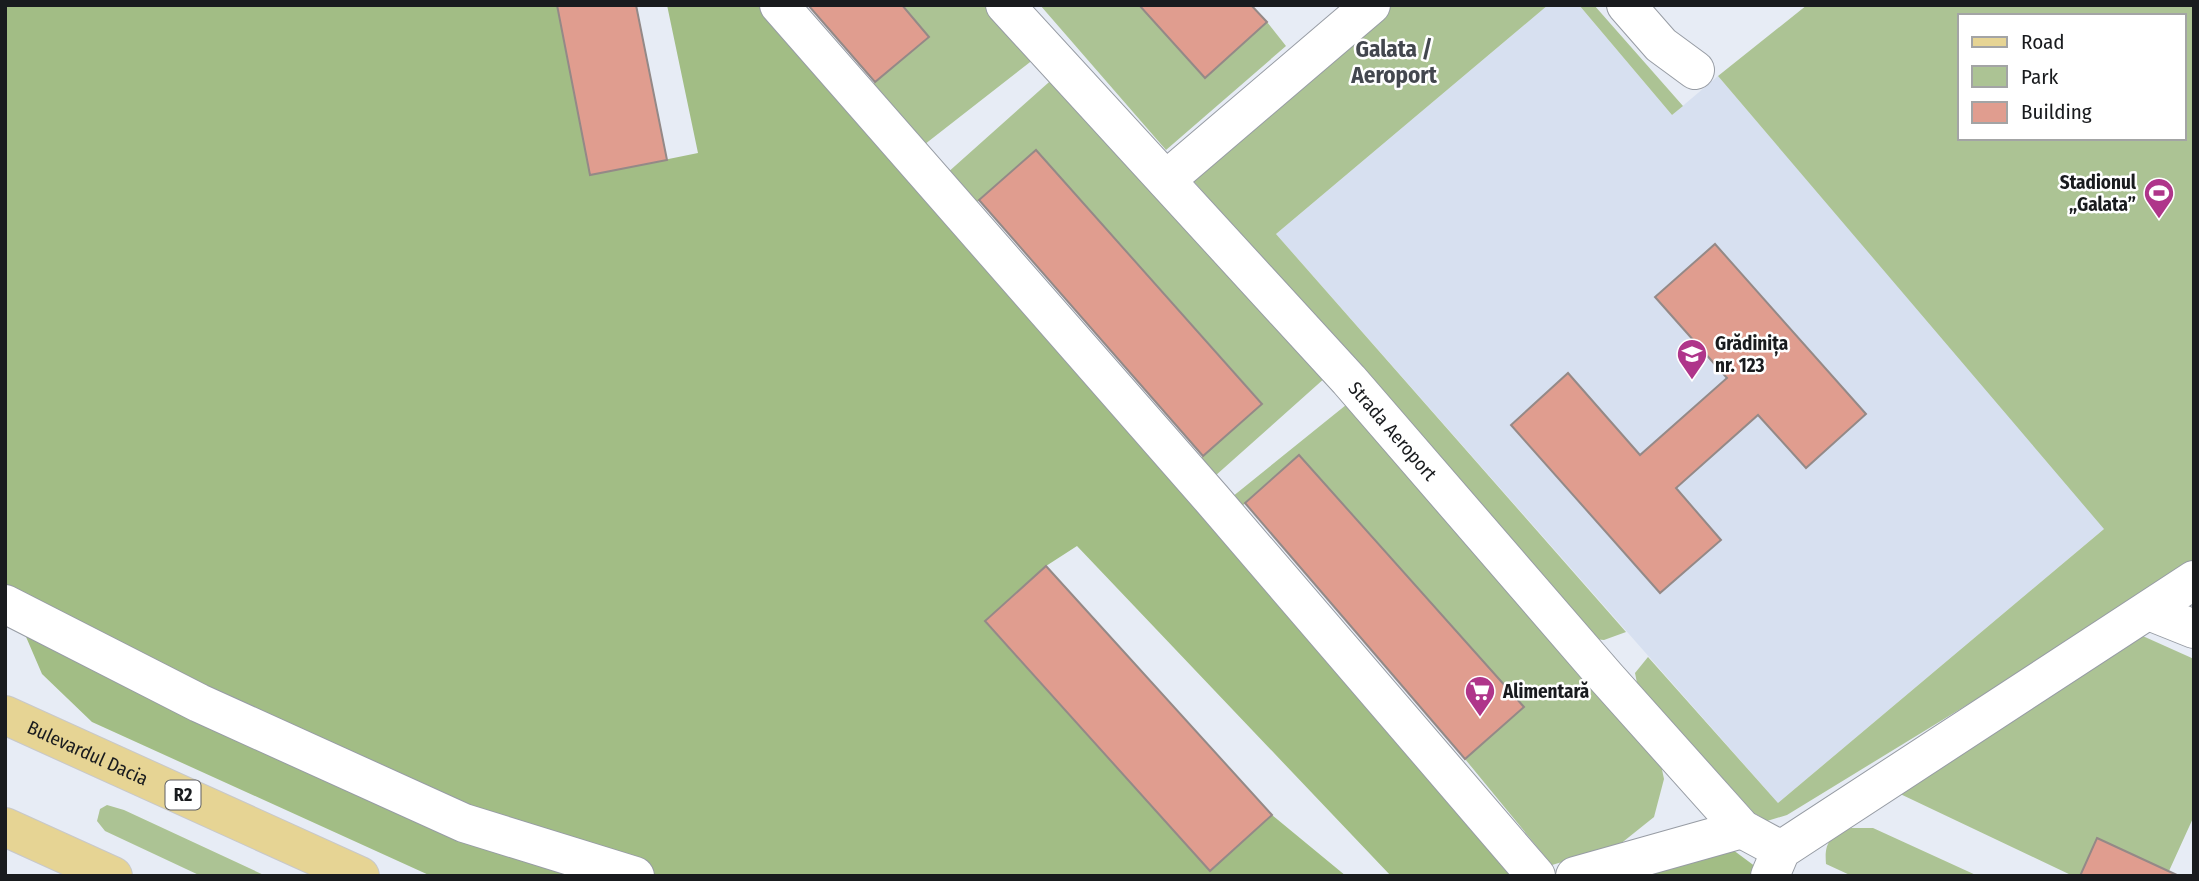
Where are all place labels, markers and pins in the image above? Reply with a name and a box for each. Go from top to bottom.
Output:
place label: Stadionul „Galata” [2060,171,2137,216]
sports icon: Stadionul „Galata” [2142,176,2176,220]
place label: Grădinița nr. 123 [1715,332,1788,377]
school or university icon: Grădinița nr. 123 [1675,337,1709,381]
supermarket icon: Alimentară [1463,674,1497,718]
place label: Alimentară [1502,680,1589,703]

